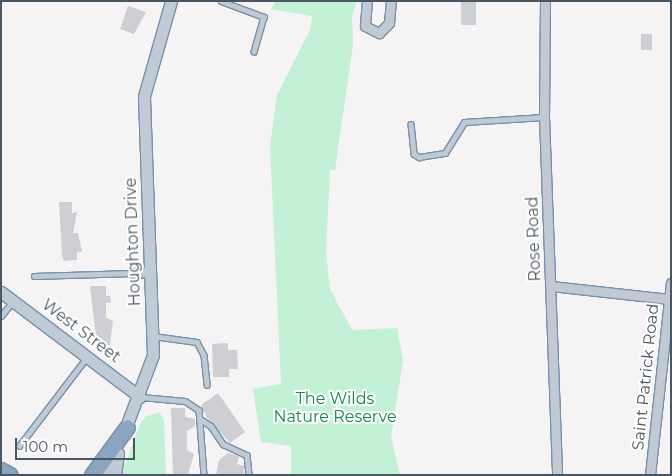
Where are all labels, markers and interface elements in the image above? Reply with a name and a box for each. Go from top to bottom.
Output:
street label: Houghton Drive [121,177,145,307]
street label: Rose Road [523,196,545,282]
street label: West Street [38,295,124,367]
street label: Saint Patrick Road [629,303,663,451]
park label: The Wilds Nature Reserve [273,389,397,427]
scale bar [18,428,138,460]
text: 100 m [23,437,68,456]

